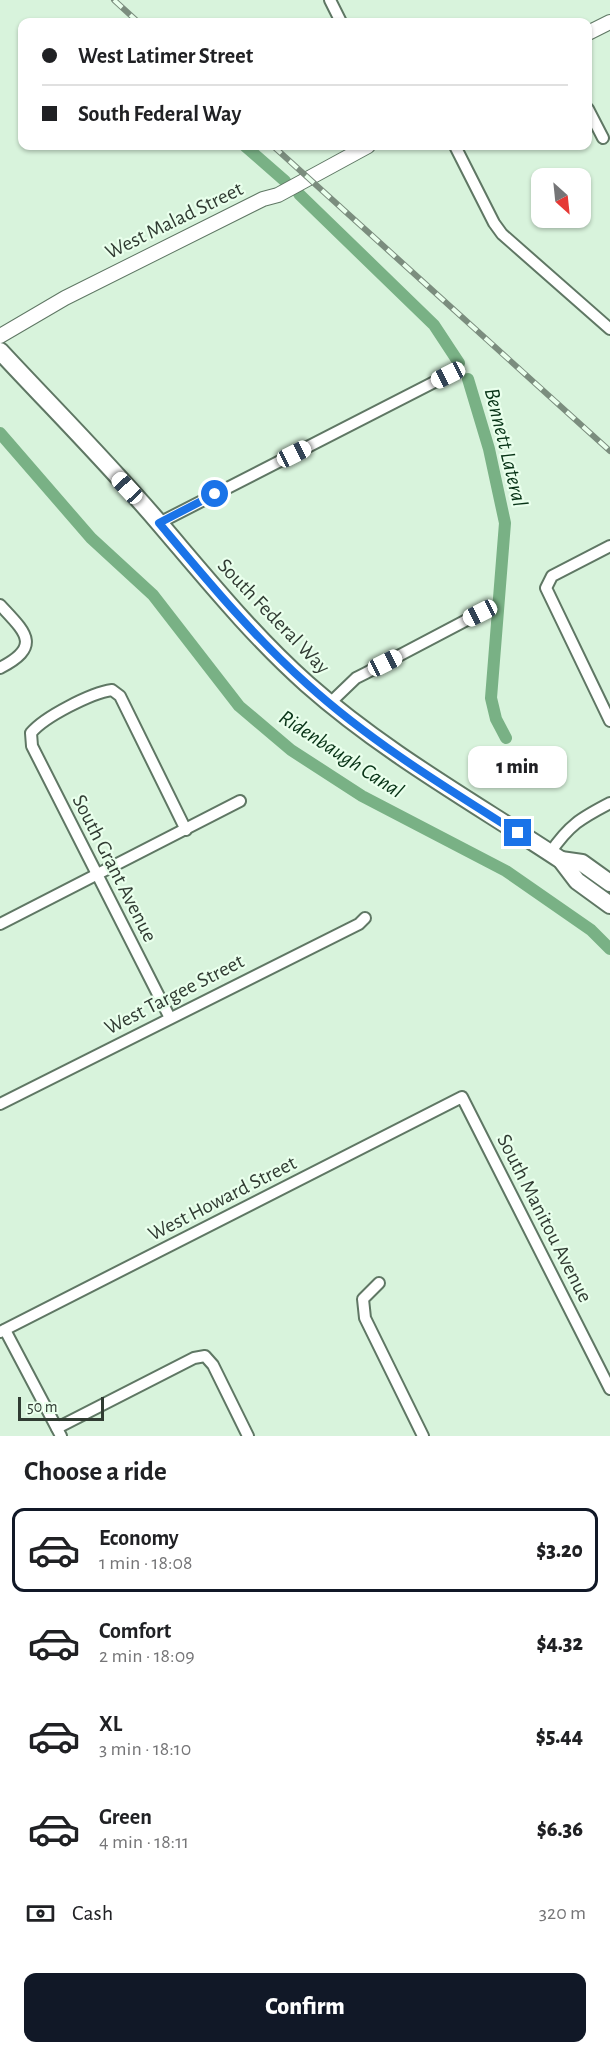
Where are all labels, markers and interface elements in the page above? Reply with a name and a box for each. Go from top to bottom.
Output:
text: West Latimer Street [78,45,253,67]
text: South Federal Way [78,103,241,125]
north arrow [531,168,591,228]
map controls [531,168,591,228]
street label: West Malad Street [102,178,247,263]
car [428,359,468,391]
water label: Bennett Lateral [481,386,531,509]
car [274,438,314,470]
car [108,469,146,507]
route start [201,480,228,507]
street label: South Federal Way [214,555,334,678]
car [460,597,500,629]
car [365,647,405,679]
water label: Ridenbaugh Canal [275,706,408,802]
callout: 1 min [468,746,568,788]
text: 1 min [496,757,539,777]
street label: South Grant Avenue [68,791,161,945]
route end [504,819,531,846]
street label: West Targee Street [101,950,247,1039]
street label: South Manitou Avenue [493,1131,596,1306]
street label: West Howard Street [145,1152,300,1245]
scale bar [18,1394,104,1422]
text: 50 m [27,1399,58,1415]
text: Choose a ride [24,1458,167,1485]
icon: car [27,1523,81,1577]
text: Economy [99,1527,179,1549]
text: $3.20 [536,1539,583,1561]
text: 1 min · 18:08 [99,1553,193,1573]
icon: car [27,1616,81,1670]
text: Comfort [99,1620,171,1642]
text: $4.32 [536,1632,583,1654]
text: 2 min · 18:09 [99,1646,195,1666]
icon: car [27,1709,81,1763]
text: XL [99,1713,122,1735]
text: $5.44 [536,1725,583,1747]
text: 3 min · 18:10 [99,1739,191,1759]
icon: car [27,1802,81,1856]
text: Green [99,1806,152,1828]
text: $6.36 [537,1818,583,1840]
text: 4 min · 18:11 [99,1832,189,1852]
icon: cash [24,1897,57,1930]
text: Cash [72,1902,113,1924]
text: 320 m [539,1903,586,1923]
button: Confirm [24,1973,586,2042]

